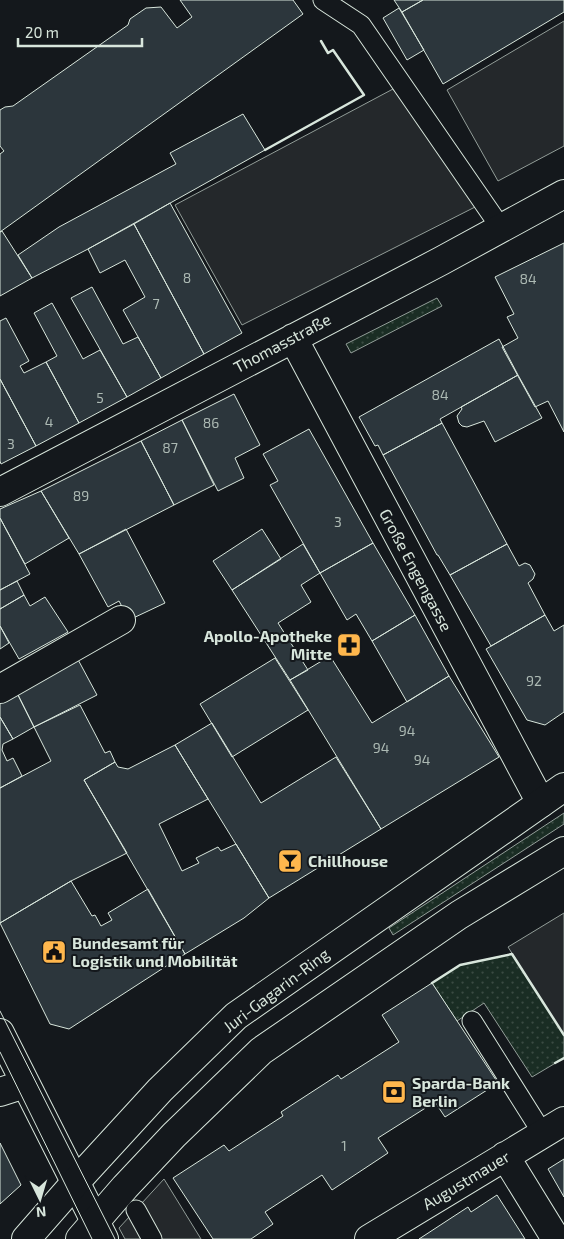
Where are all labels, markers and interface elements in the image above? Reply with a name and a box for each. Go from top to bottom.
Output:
scale bar [18,15,141,47]
text: 20 m [25,23,59,41]
house number: 8 [183,269,191,286]
house number: 84 [519,270,537,287]
house number: 7 [152,295,160,312]
street label: Thomasstraße [230,309,334,376]
house number: 84 [431,386,449,403]
house number: 5 [96,389,104,406]
house number: 4 [45,413,53,430]
house number: 86 [203,414,219,431]
house number: 3 [7,435,15,452]
house number: 87 [162,439,178,456]
house number: 89 [73,487,89,504]
street label: Große Engengasse [376,505,457,634]
house number: 3 [334,513,342,530]
place label: Apollo-Apotheke Mitte [204,626,332,663]
pharmacy icon: Apollo-Apotheke Mitte [336,632,362,658]
house number: 92 [526,672,542,689]
house number: 94 [399,722,415,739]
house number: 94 [373,739,389,756]
house number: 94 [414,751,430,768]
bar icon: Chillhouse [277,848,303,874]
place label: Chillhouse [308,851,388,870]
place label: Bundesamt für Logistik und Mobilität [72,933,238,970]
public building icon: Bundesamt für Logistik und Mobilität [41,939,67,965]
street label: Juri-Gagarin-Ring [219,944,332,1036]
place label: Sparda-Bank Berlin [412,1073,510,1110]
bank icon: Sparda-Bank Berlin [381,1079,407,1105]
house number: 1 [341,1137,347,1154]
street label: Augustmauer [419,1146,513,1213]
north arrow [15,1174,65,1224]
text: N [35,1204,47,1221]

